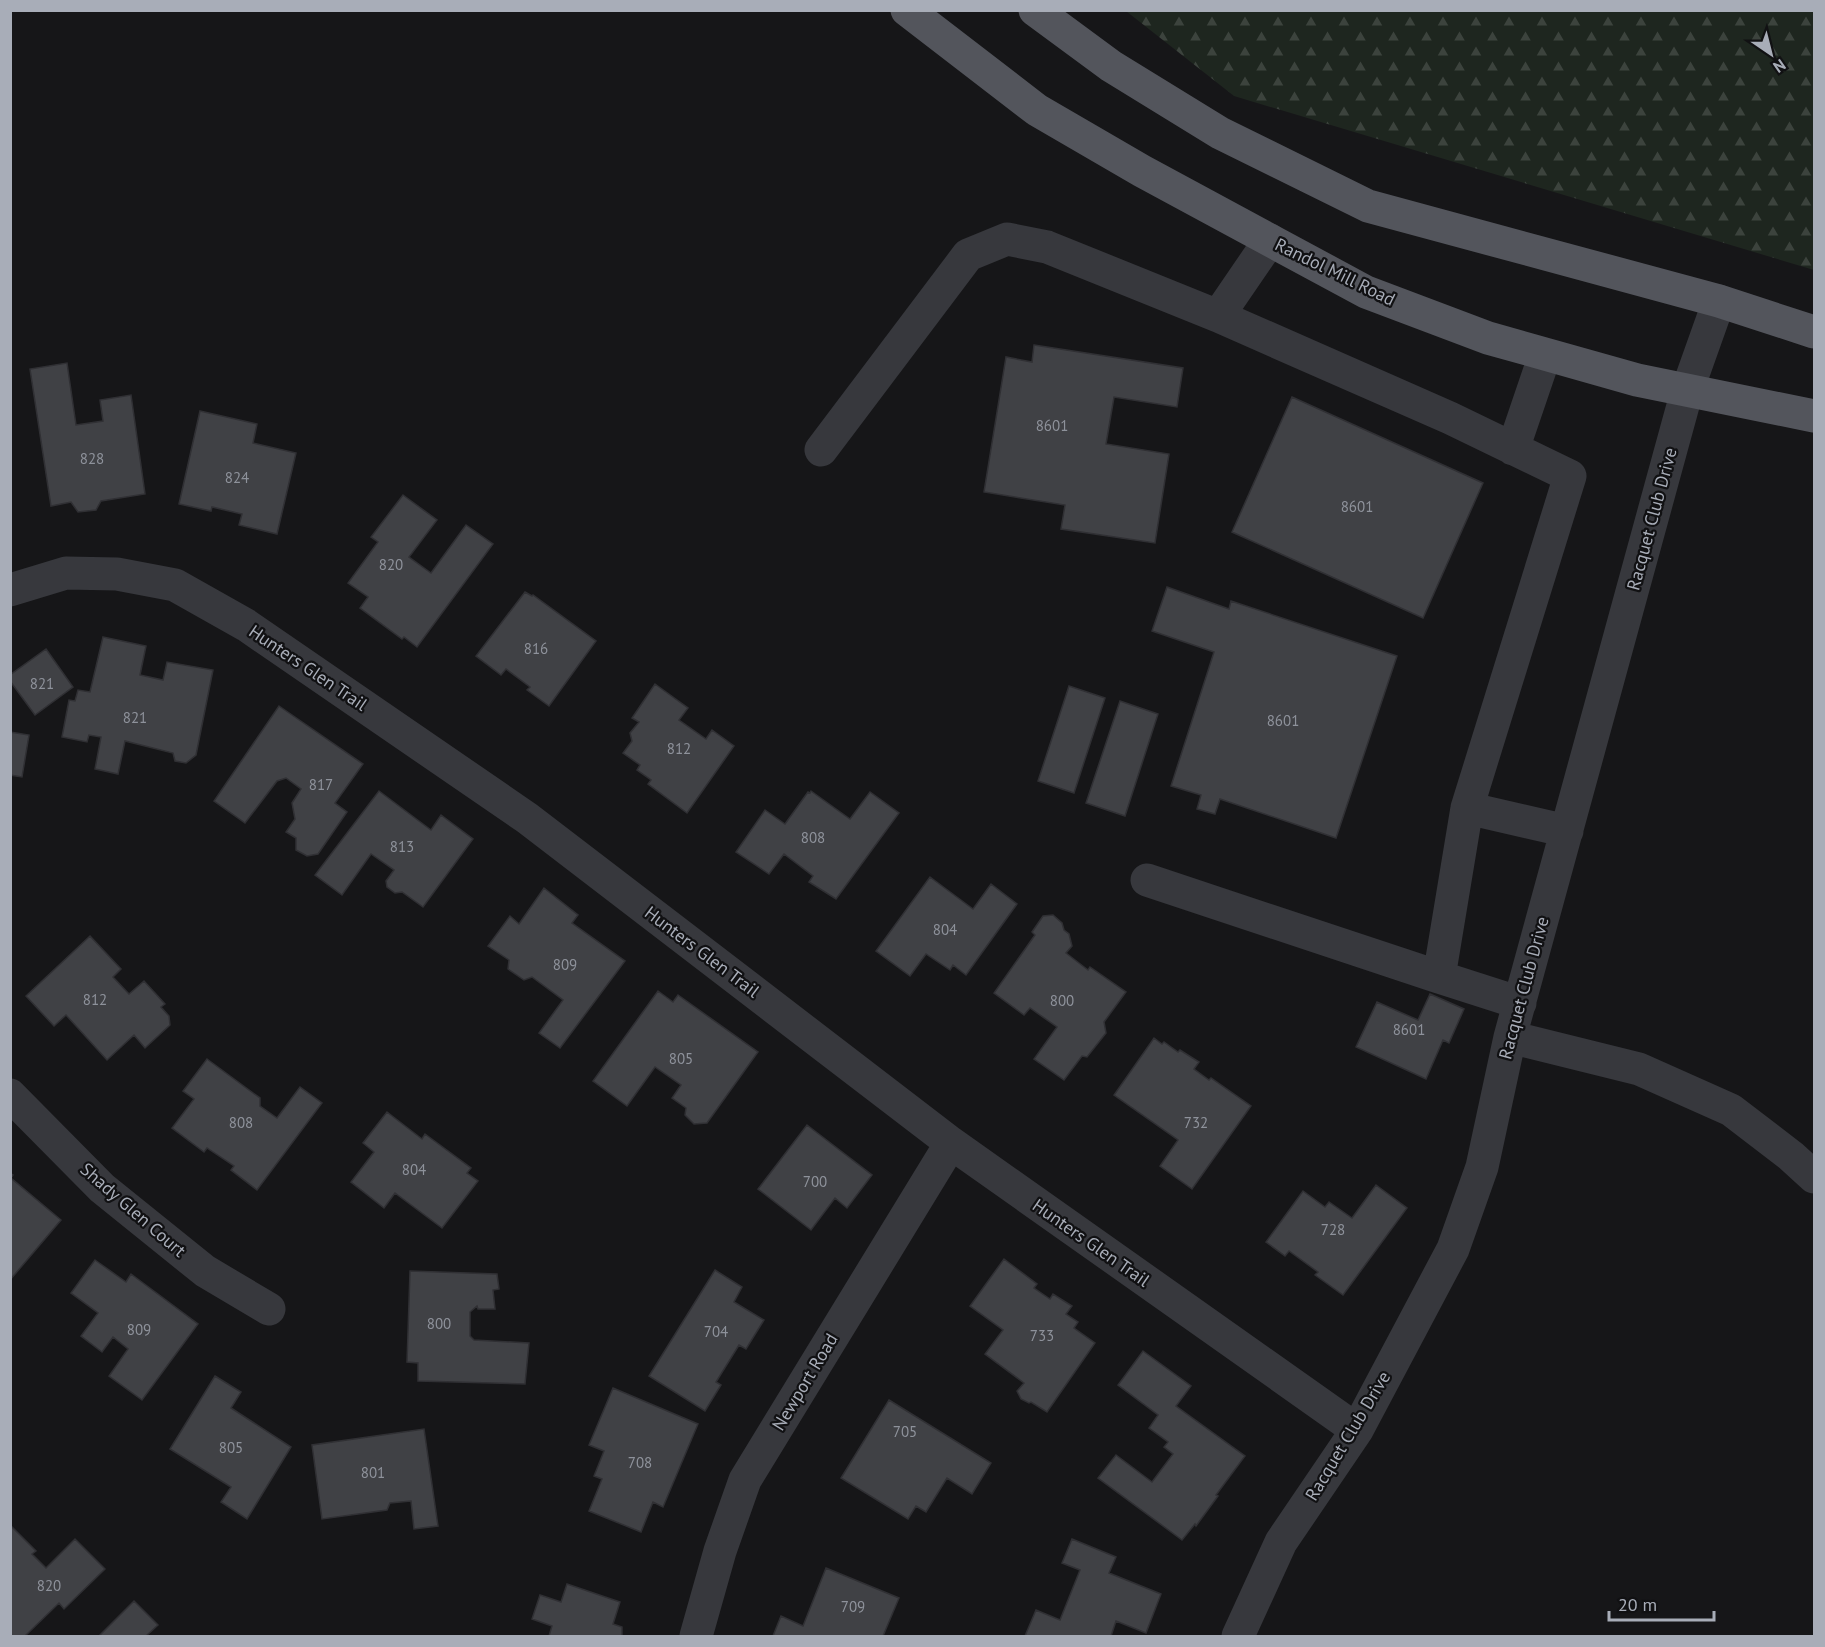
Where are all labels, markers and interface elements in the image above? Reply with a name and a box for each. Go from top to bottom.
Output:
north arrow [1741,24,1801,84]
text: N [1770,55,1790,77]
street label: Randol Mill Road [1271,232,1399,311]
house number: 8601 [1036,416,1068,435]
street label: Racquet Club Drive [1621,445,1682,593]
house number: 828 [80,449,104,468]
house number: 824 [225,468,249,487]
house number: 8601 [1341,497,1373,516]
house number: 820 [379,555,403,574]
street label: Hunters Glen Trail [245,619,373,716]
house number: 816 [524,639,548,658]
house number: 821 [30,674,54,693]
house number: 821 [123,708,147,727]
house number: 8601 [1267,711,1299,730]
house number: 812 [667,739,691,758]
house number: 817 [309,775,333,794]
house number: 808 [801,828,825,847]
house number: 813 [390,837,414,856]
street label: Hunters Glen Trail [640,901,765,1003]
street label: Racquet Club Drive [1493,914,1554,1062]
house number: 804 [933,920,957,939]
house number: 809 [553,955,577,974]
house number: 812 [83,990,107,1009]
house number: 800 [1050,991,1074,1010]
house number: 8601 [1393,1020,1425,1039]
house number: 805 [669,1049,693,1068]
house number: 808 [229,1113,253,1132]
house number: 732 [1184,1113,1208,1132]
street label: Shady Glen Court [76,1158,191,1262]
house number: 804 [402,1160,426,1179]
house number: 700 [803,1172,827,1191]
street label: Hunters Glen Trail [1028,1194,1155,1292]
house number: 728 [1321,1220,1345,1239]
house number: 800 [427,1314,451,1333]
house number: 809 [127,1320,151,1339]
house number: 704 [704,1322,728,1341]
house number: 733 [1030,1326,1054,1345]
street label: Newport Road [767,1329,843,1435]
street label: Racquet Club Drive [1300,1367,1395,1505]
house number: 705 [893,1422,917,1441]
house number: 805 [219,1438,243,1457]
house number: 708 [628,1453,652,1472]
house number: 801 [361,1463,385,1482]
house number: 820 [37,1576,61,1595]
scale bar [1609,1584,1714,1622]
text: 20 m [1618,1593,1657,1616]
house number: 709 [841,1597,865,1616]

